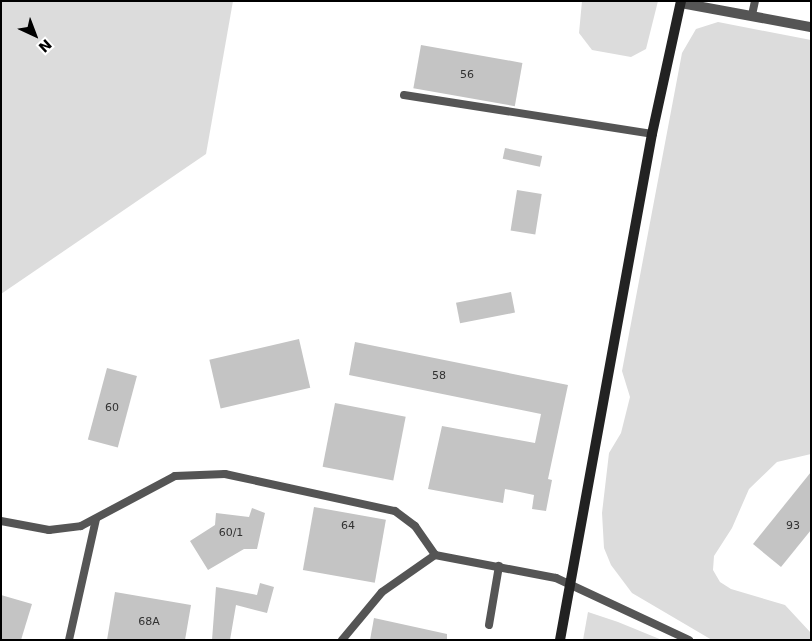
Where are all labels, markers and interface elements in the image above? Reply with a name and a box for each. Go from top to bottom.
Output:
north arrow [10,10,60,60]
text: N [35,36,55,56]
house number: 56 [460,68,474,82]
house number: 58 [432,369,446,383]
house number: 60 [105,401,119,415]
house number: 64 [341,519,355,533]
house number: 93 [786,519,800,533]
house number: 60/1 [219,526,243,540]
house number: 68А [138,615,160,629]

